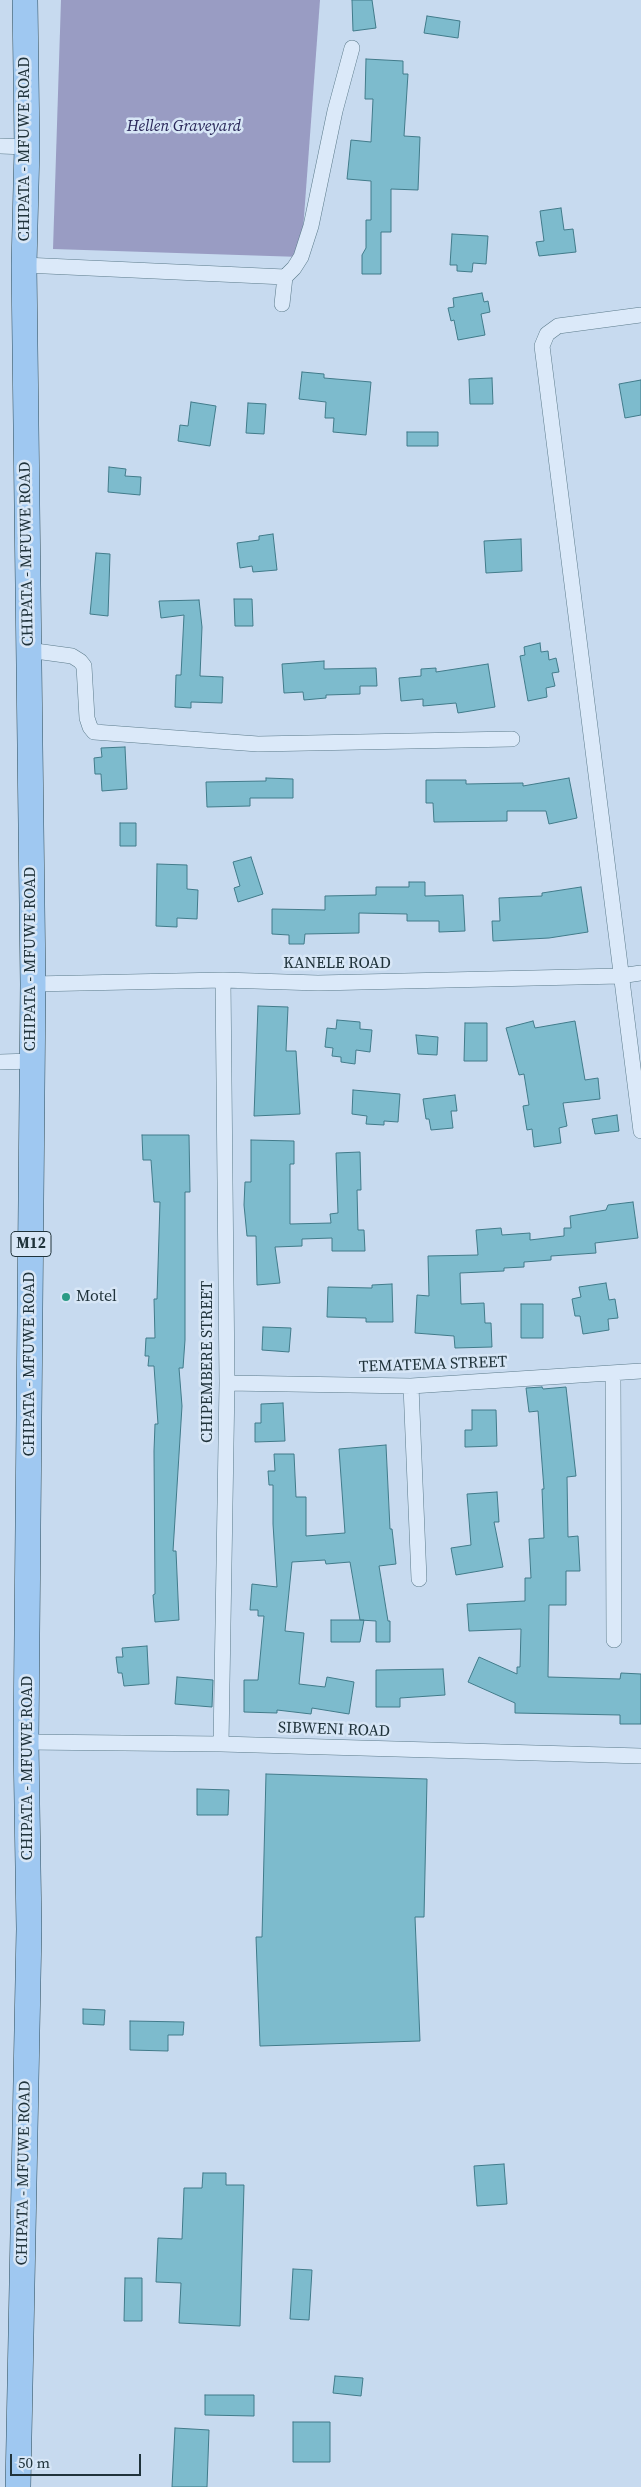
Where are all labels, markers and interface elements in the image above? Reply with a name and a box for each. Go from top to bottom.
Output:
street label: CHIPATA - MFUWE ROAD [15,57,35,241]
park label: Hellen Graveyard [127,117,241,137]
street label: CHIPATA - MFUWE ROAD [16,461,38,647]
street label: CHIPATA - MFUWE ROAD [21,867,41,1051]
street label: KANELE ROAD [283,954,391,974]
road number: M12 [11,1232,51,1256]
street label: CHIPATA - MFUWE ROAD [20,1272,40,1456]
street label: CHIPEMBERE STREET [198,1281,218,1443]
place label: Motel [76,1287,117,1307]
marker: Motel [60,1291,72,1303]
street label: TEMATEMA STREET [358,1353,508,1377]
street label: CHIPATA - MFUWE ROAD [18,1676,38,1860]
street label: SIBWENI ROAD [278,1718,390,1742]
street label: CHIPATA - MFUWE ROAD [13,2080,35,2266]
scale bar [12,2444,144,2476]
text: 50 m [18,2452,50,2473]

